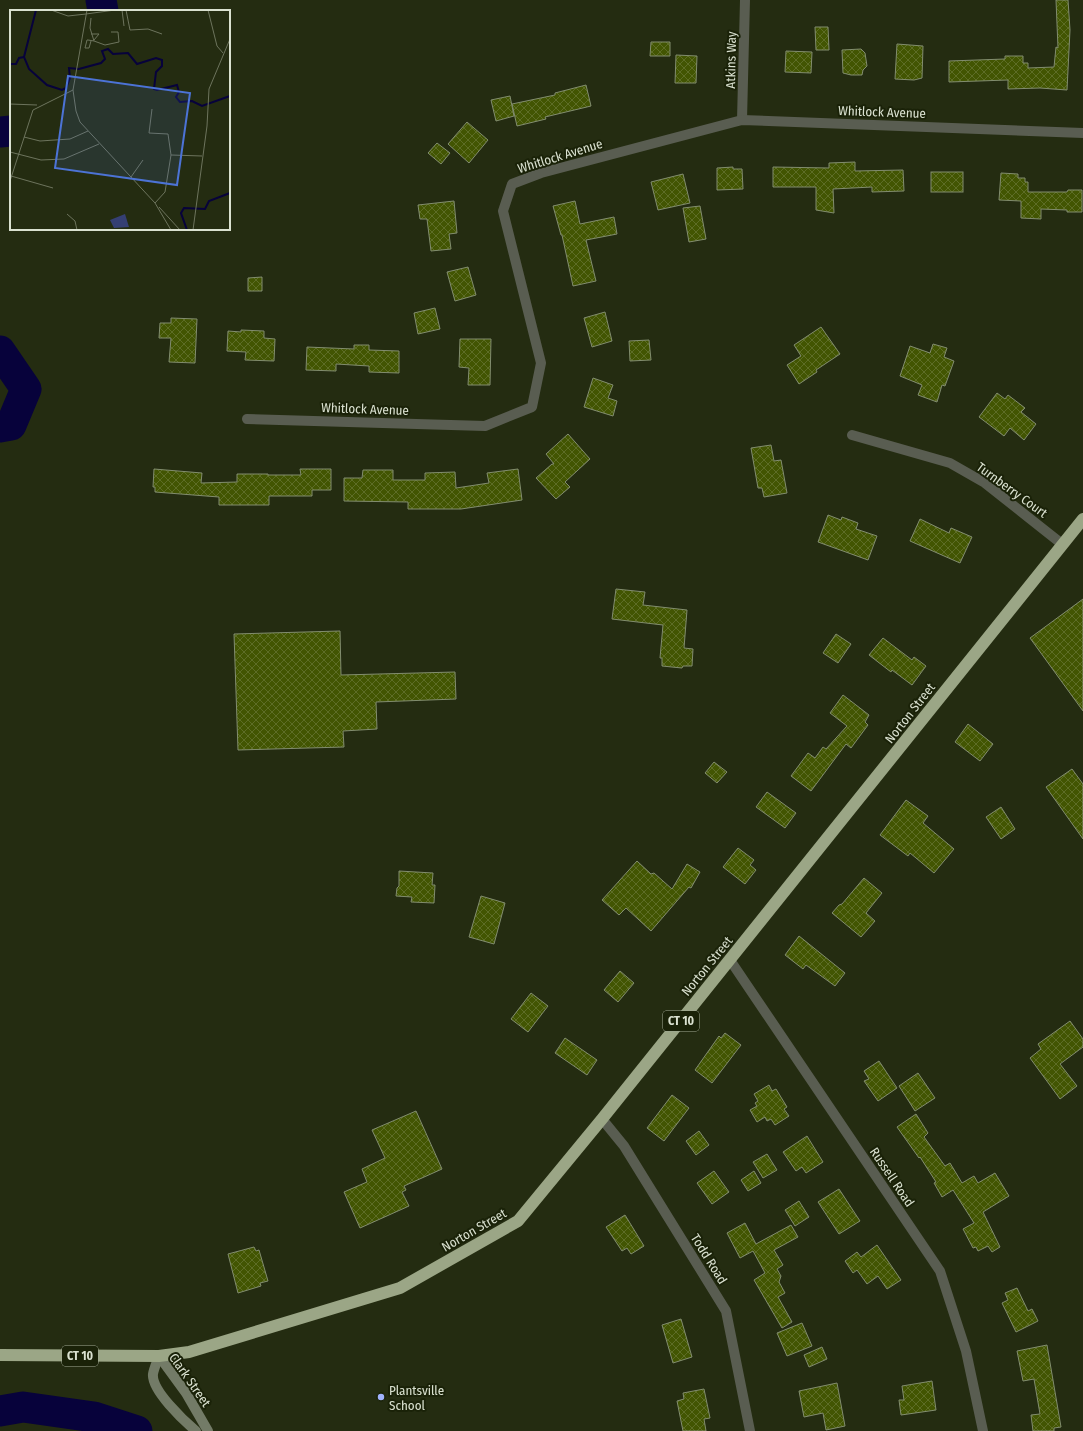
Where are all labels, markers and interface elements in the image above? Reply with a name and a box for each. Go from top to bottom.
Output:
inset map [10,10,230,230]
street label: Atkins Way [723,31,739,89]
street label: Whitlock Avenue [838,103,926,121]
street label: Whitlock Avenue [516,136,604,176]
street label: Whitlock Avenue [321,400,409,418]
street label: Turnberry Court [974,459,1051,521]
street label: Norton Street [882,679,939,746]
street label: Norton Street [679,933,736,999]
road number: CT 10 [663,1011,699,1031]
street label: Russell Road [867,1145,917,1209]
street label: Norton Street [439,1205,510,1255]
street label: Todd Road [688,1231,730,1287]
road number: CT 10 [62,1346,98,1366]
street label: Clark Street [166,1350,214,1410]
place label: Plantsville School [389,1383,444,1413]
marker: Plantsville School [376,1392,386,1402]

